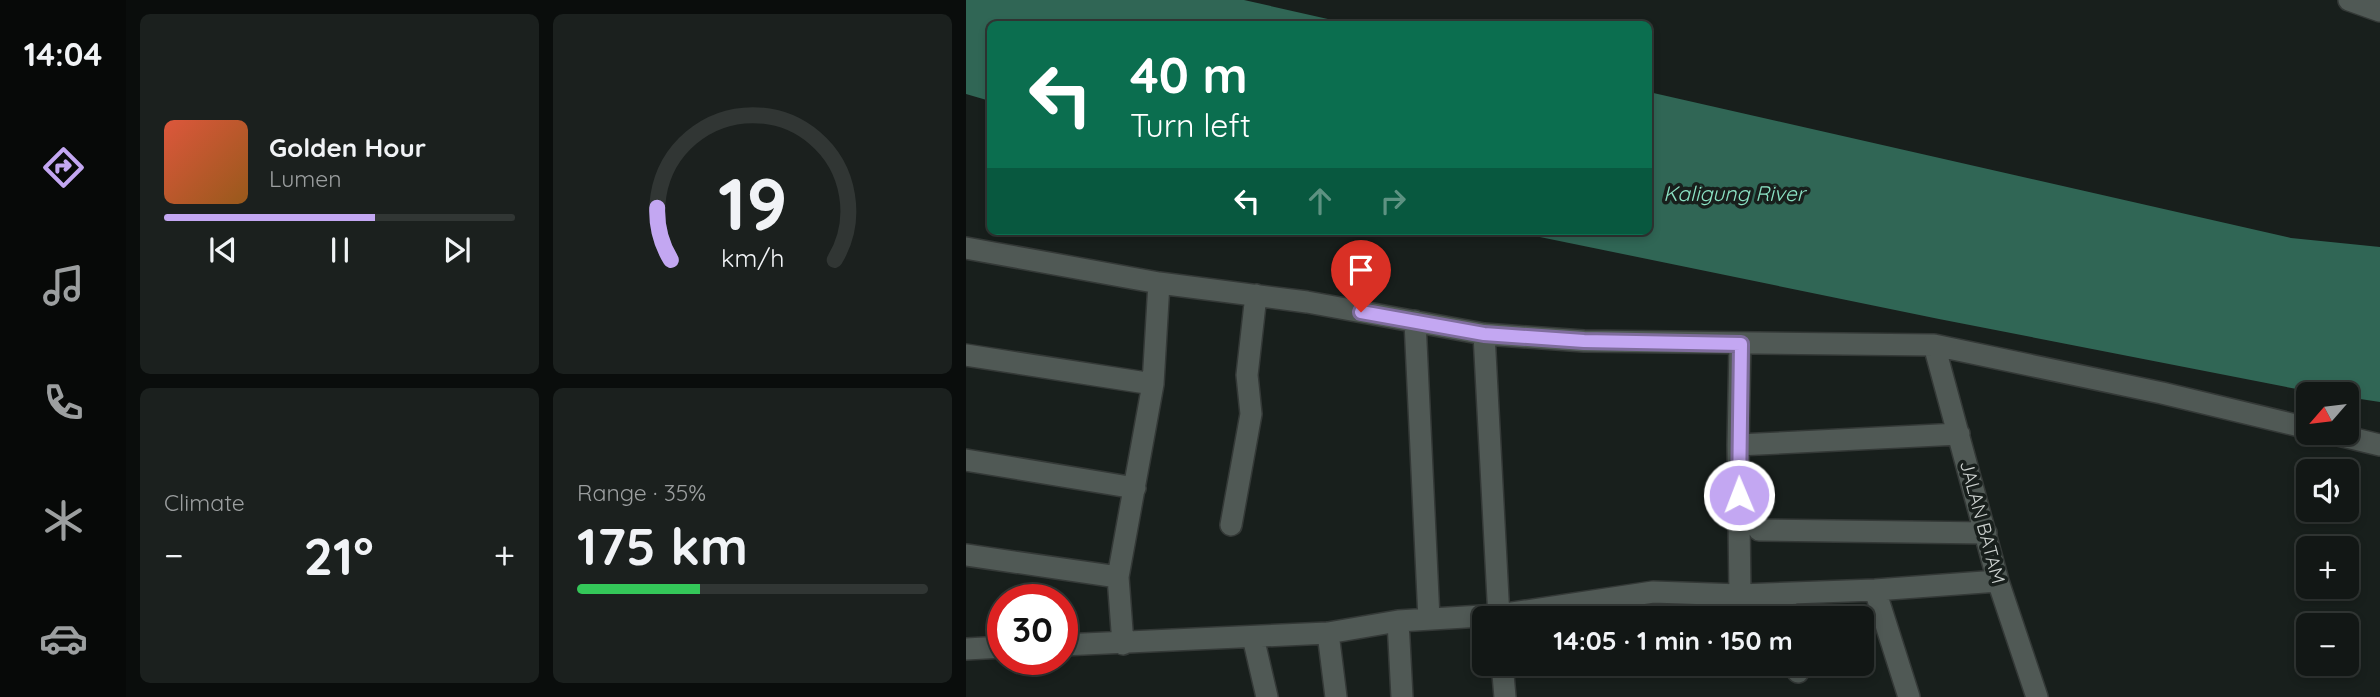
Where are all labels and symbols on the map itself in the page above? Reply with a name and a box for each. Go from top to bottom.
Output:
water label: Kaligung River [1663,180,1808,206]
pin [1331,240,1391,312]
north arrow [2296,382,2359,444]
position arrow [1702,458,1776,532]
street label: JALAN BATAM [1955,458,2011,586]
speed limit sign: 30 [987,584,1078,675]

